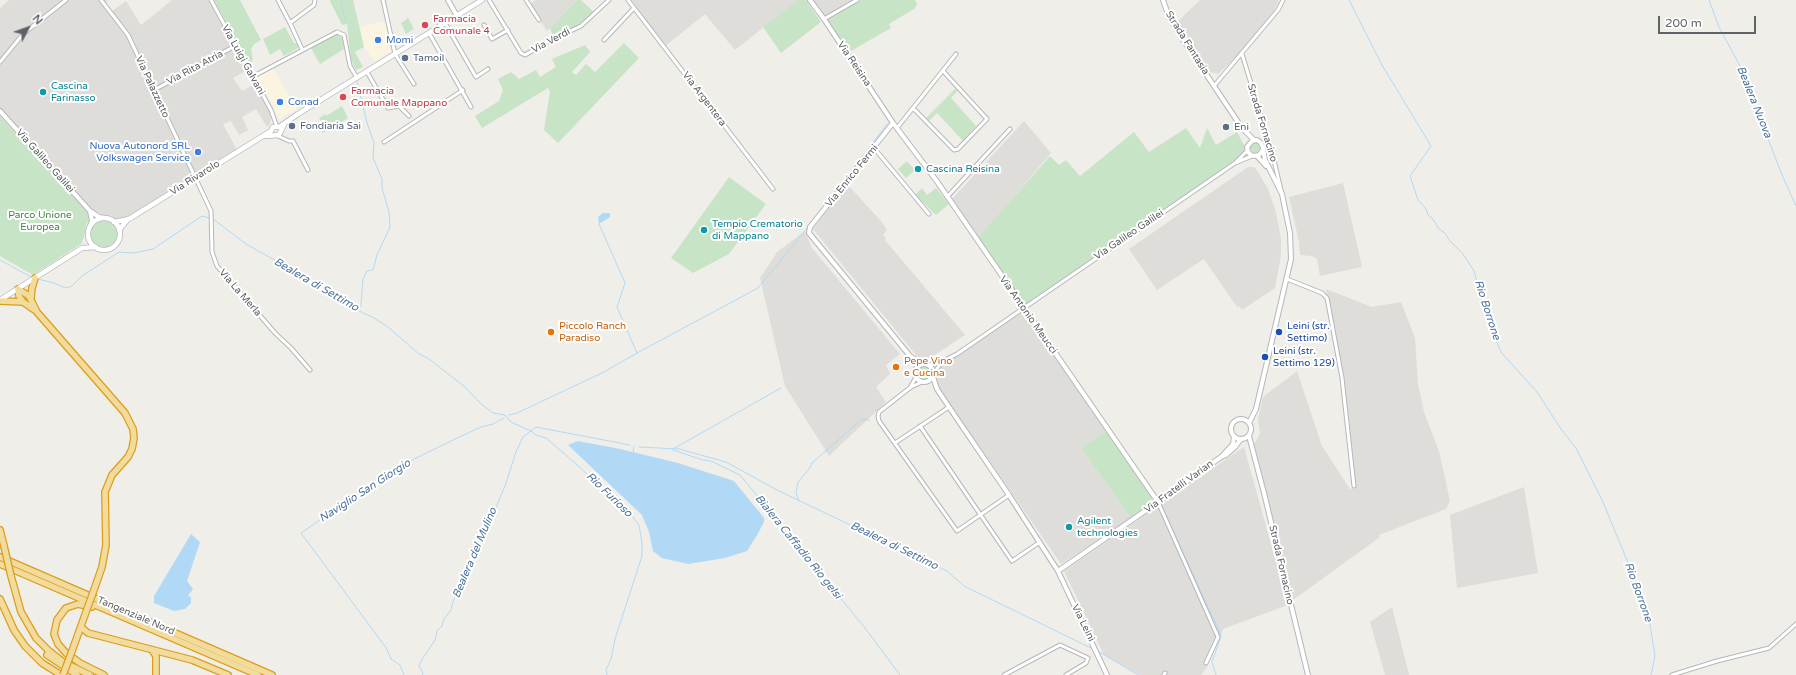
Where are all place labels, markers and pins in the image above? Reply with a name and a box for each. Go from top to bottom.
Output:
place label: Farmacia Comunale 4 [433,13,490,36]
marker: Farmacia Comunale 4 [420,20,430,30]
place label: Momi [386,34,413,46]
marker: Momi [373,35,383,45]
place label: Tamoil [413,52,444,64]
marker: Tamoil [400,53,410,63]
place label: Cascina Farinasso [51,80,96,104]
place label: Farmacia Comunale Mappano [351,85,447,108]
marker: Cascina Farinasso [38,87,48,97]
marker: Farmacia Comunale Mappano [338,92,348,102]
place label: Conad [288,96,319,108]
marker: Conad [275,97,285,107]
place label: Fondiaria Sai [300,120,361,132]
marker: Fondiaria Sai [287,121,297,131]
place label: Eni [1234,121,1249,133]
marker: Eni [1221,122,1231,132]
place label: Nuova Autonord SRL Volkswagen Service [90,140,190,164]
marker: Nuova Autonord SRL Volkswagen Service [193,147,203,157]
place label: Cascina Reisina [926,163,1000,175]
marker: Cascina Reisina [913,164,923,174]
place label: Tempio Crematorio di Mappano [712,218,803,242]
marker: Tempio Crematorio di Mappano [699,225,709,235]
place label: Piccolo Ranch Paradiso [559,320,626,344]
place label: Leini (str. Settimo) [1287,320,1330,344]
marker: Piccolo Ranch Paradiso [546,327,556,337]
marker: Leini (str. Settimo) [1274,327,1284,337]
place label: Leini (str. Settimo 129) [1273,345,1335,368]
marker: Leini (str. Settimo 129) [1260,352,1270,362]
place label: Pepe Vino e Cucina [904,355,952,378]
marker: Pepe Vino e Cucina [891,362,901,372]
place label: Agilent technologies [1077,515,1138,538]
marker: Agilent technologies [1064,522,1074,532]

